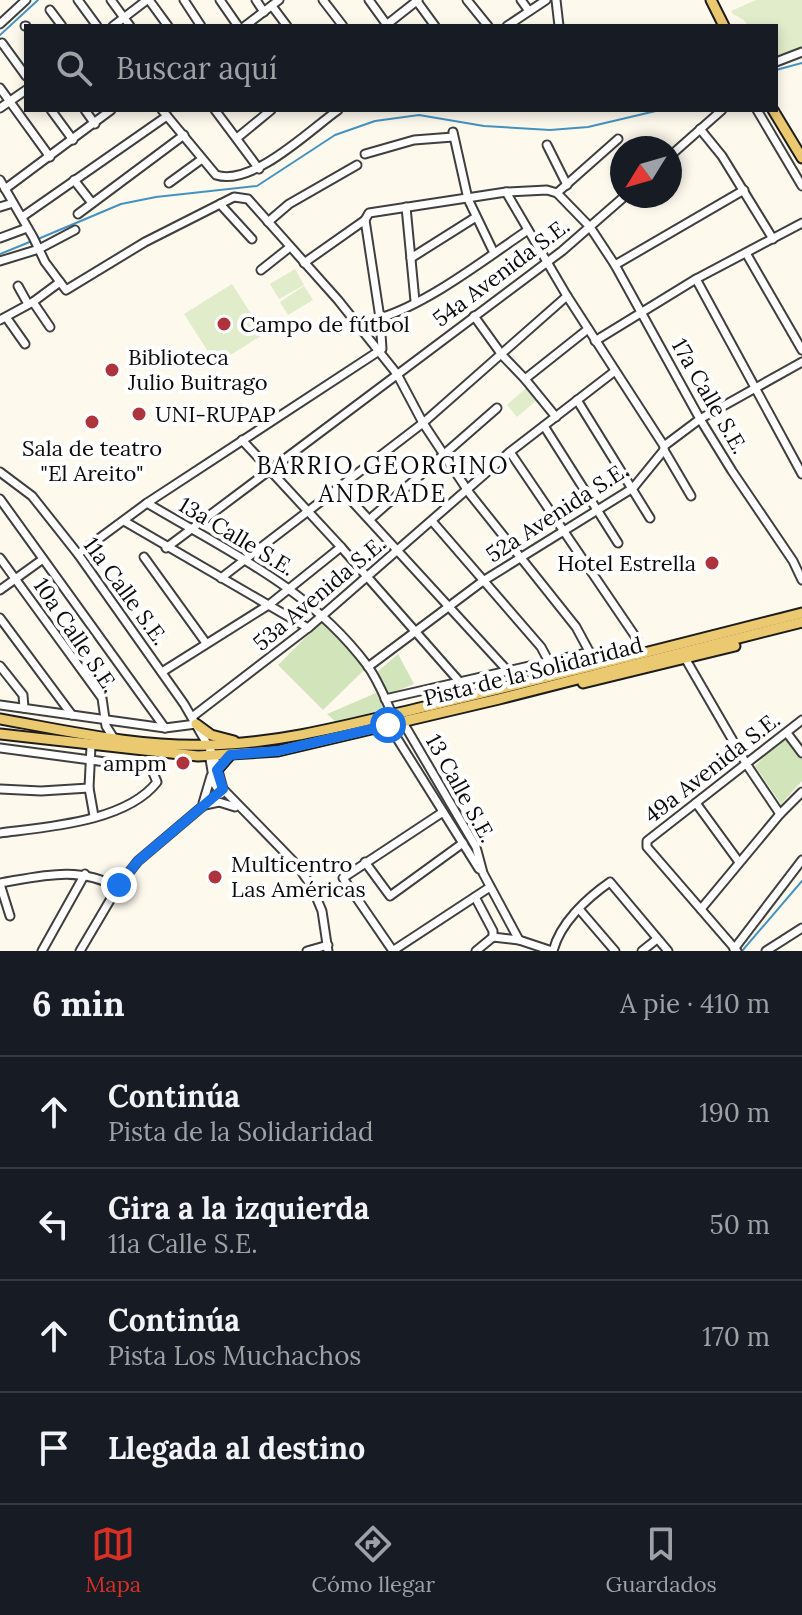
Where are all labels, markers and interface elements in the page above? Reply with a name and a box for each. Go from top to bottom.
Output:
search box [24,24,778,112]
icon: search [52,46,96,90]
text: Buscar aquí [116,49,277,87]
north arrow [610,136,682,208]
street label: 54a Avenida S.E. [427,211,575,333]
place label: Campo de fútbol [240,310,410,338]
marker: Campo de fútbol [215,315,233,333]
street label: 17a Calle S.E. [666,333,754,459]
place label: Biblioteca Julio Buitrago [127,343,268,396]
marker: Biblioteca Julio Buitrago [103,361,121,379]
place label: UNI-RUPAP [155,400,276,428]
marker: UNI-RUPAP [130,405,148,423]
marker: Sala de teatro "El Areito" [83,413,101,431]
place label: Sala de teatro "El Areito" [22,434,162,487]
district label: BARRIO GEORGINO ANDRADE [256,450,510,509]
street label: 52a Avenida S.E. [481,456,633,568]
street label: 13a Calle S.E. [174,490,300,582]
street label: 53a Avenida S.E. [247,529,391,657]
street label: 11a Calle S.E. [77,532,175,650]
place label: Hotel Estrella [557,549,696,577]
marker: Hotel Estrella [703,554,721,572]
street label: 10a Calle S.E. [27,572,125,698]
street label: Pista de la Solidaridad [421,630,645,712]
street label: 49a Avenida S.E. [638,705,786,829]
route start [370,707,406,743]
street label: 13 Calle S.E. [420,729,502,847]
place label: ampm [103,749,167,777]
marker: ampm [174,754,192,772]
place label: Multicentro Las Américas [231,850,366,903]
route end [101,867,137,903]
marker: Multicentro Las Américas [206,868,224,886]
text: 6 min [32,982,125,1025]
text: A pie · 410 m [620,987,770,1020]
text: Continúa [108,1077,240,1115]
icon: ahead [32,1090,76,1134]
text: 190 m [699,1096,770,1129]
text: Pista de la Solidaridad [108,1115,374,1148]
text: Gira a la izquierda [108,1189,369,1227]
icon: left [32,1202,76,1246]
text: 50 m [710,1208,770,1241]
text: 11a Calle S.E. [108,1227,258,1260]
text: Continúa [108,1301,240,1339]
icon: ahead [32,1314,76,1358]
text: 170 m [702,1320,770,1353]
text: Pista Los Muchachos [108,1339,361,1372]
icon: arrive [32,1426,76,1470]
text: Llegada al destino [108,1429,365,1467]
tab: Mapa [85,1522,141,1598]
tab: Cómo llegar [312,1522,435,1598]
tab: Guardados [605,1522,717,1598]

